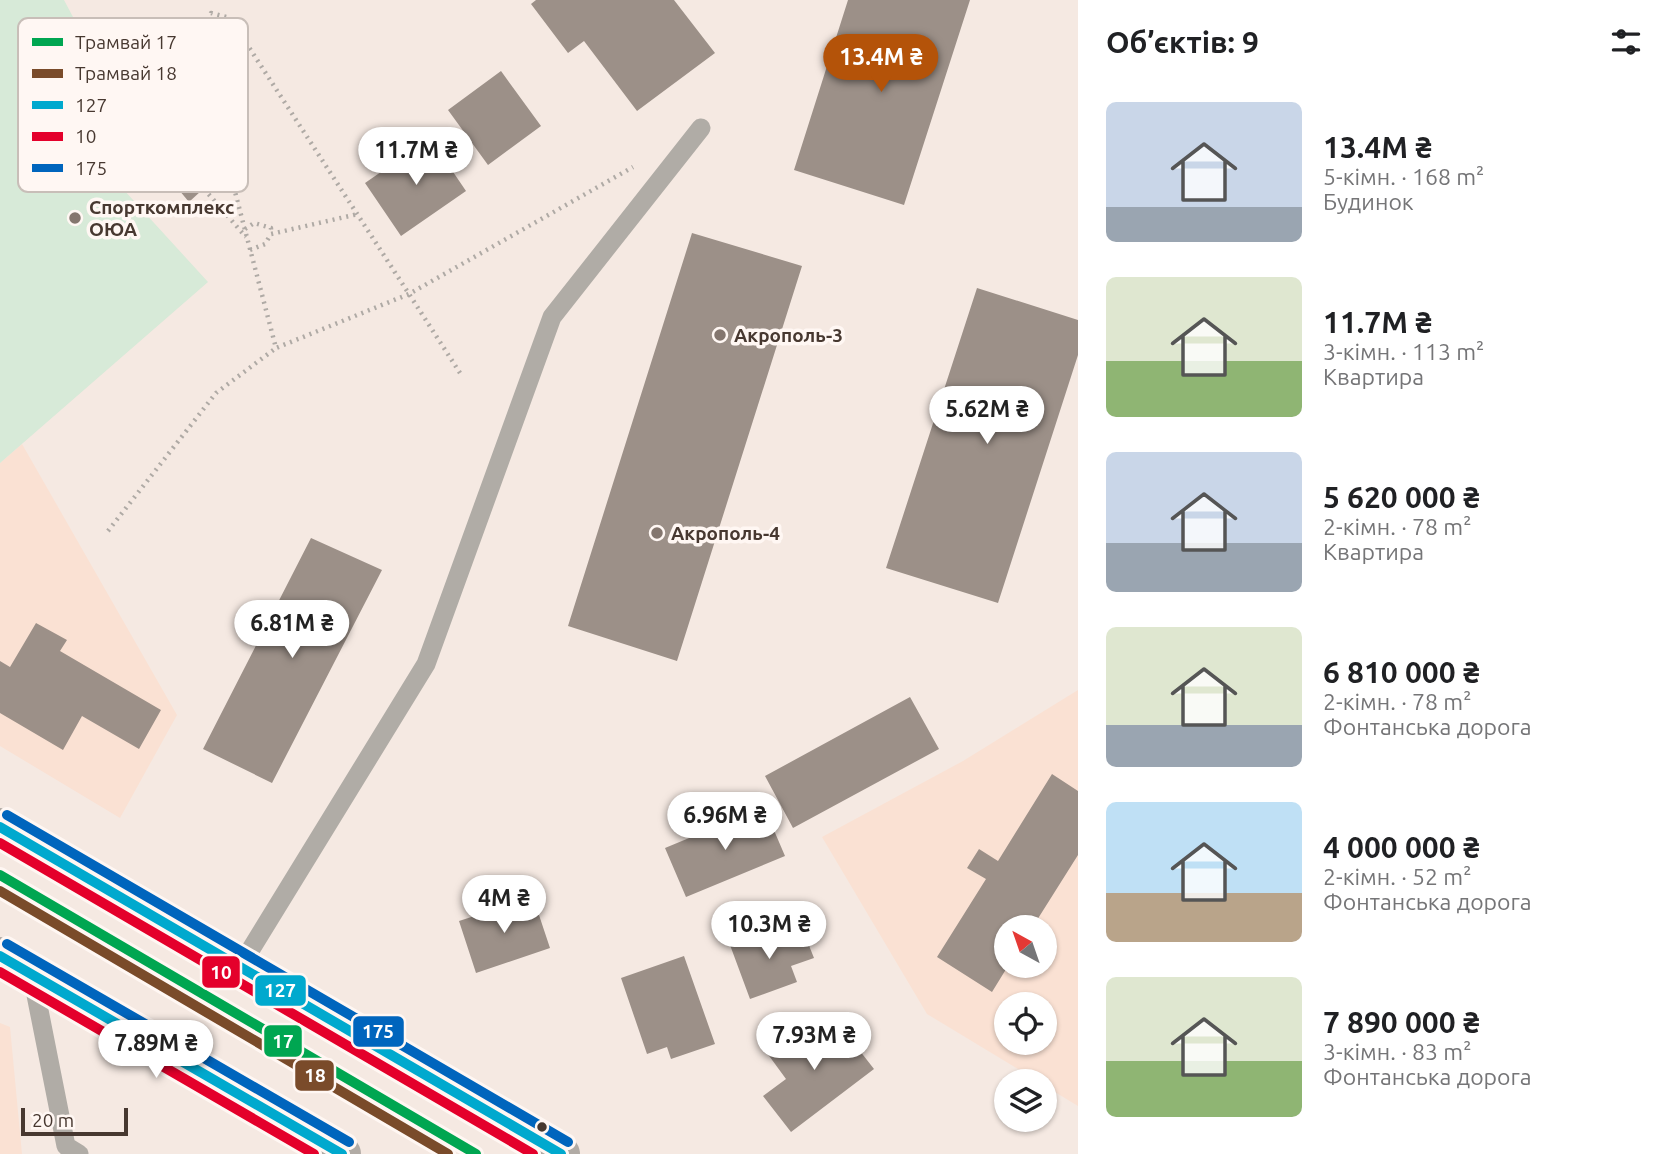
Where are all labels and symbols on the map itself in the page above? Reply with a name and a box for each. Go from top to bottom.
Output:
legend [18,18,248,192]
text: Трамвай 17 [75,31,177,53]
pin: 13.4M ₴ [816,34,946,94]
text: Трамвай 18 [75,62,177,84]
text: 127 [75,94,107,116]
text: 10 [75,125,96,147]
pin: 11.7M ₴ [351,128,481,187]
text: 175 [75,157,107,179]
place label: Спорткомплекс ОЮА [89,196,234,240]
marker: Спорткомплекс ОЮА [67,210,83,226]
place label: Акрополь-3 [734,324,843,346]
marker: Акрополь-3 [712,327,728,343]
pin: 5.62M ₴ [922,386,1052,446]
place label: Акрополь-4 [671,522,780,544]
marker: Акрополь-4 [649,525,665,541]
pin: 6.81M ₴ [227,600,357,660]
pin: 6.96M ₴ [660,792,790,852]
pin: 4M ₴ [463,876,545,935]
pin: 10.3M ₴ [704,902,834,961]
north arrow [994,915,1057,978]
line badge: 10 [201,955,241,989]
text: 10 [210,961,232,983]
line badge: 127 [254,974,307,1007]
text: 127 [264,979,296,1001]
pin: 7.93M ₴ [749,1012,879,1072]
line badge: 175 [352,1015,405,1048]
pin: 7.89M ₴ [91,1020,221,1080]
text: 175 [362,1020,394,1042]
line badge: 17 [263,1024,303,1058]
text: 17 [272,1030,294,1052]
line badge: 18 [294,1059,335,1092]
text: 18 [304,1064,326,1086]
scale bar [21,1105,128,1137]
unlabelled marker [535,1120,549,1134]

